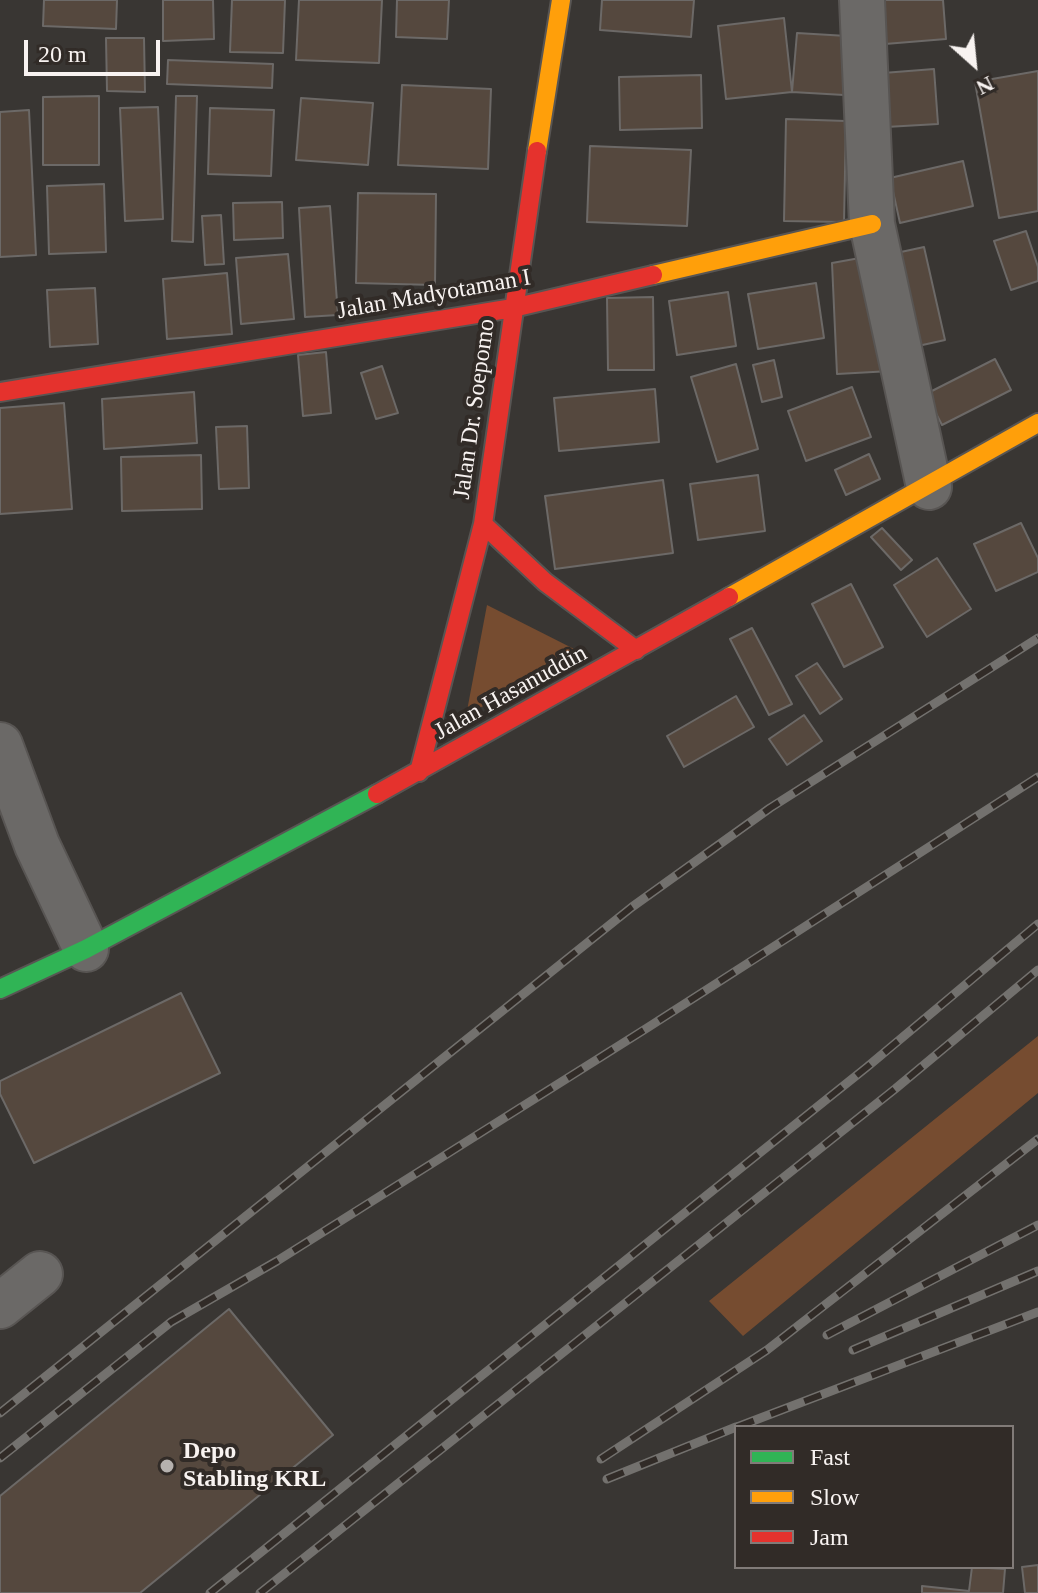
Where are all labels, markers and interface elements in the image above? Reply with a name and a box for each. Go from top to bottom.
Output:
scale bar [28,24,164,74]
north arrow [934,24,1014,104]
text: 20 m [38,41,87,67]
text: N [972,71,998,101]
street label: Jalan Madyotaman I [335,264,533,326]
street label: Jalan Dr. Soepomo [448,317,502,501]
street label: Jalan Hasanuddin [430,639,592,747]
legend [734,1425,1014,1569]
place label: Depo Stabling KRL [183,1438,326,1494]
text: Fast [810,1444,850,1470]
marker: Depo Stabling KRL [158,1457,176,1475]
text: Slow [810,1484,859,1510]
text: Jam [810,1524,849,1550]

